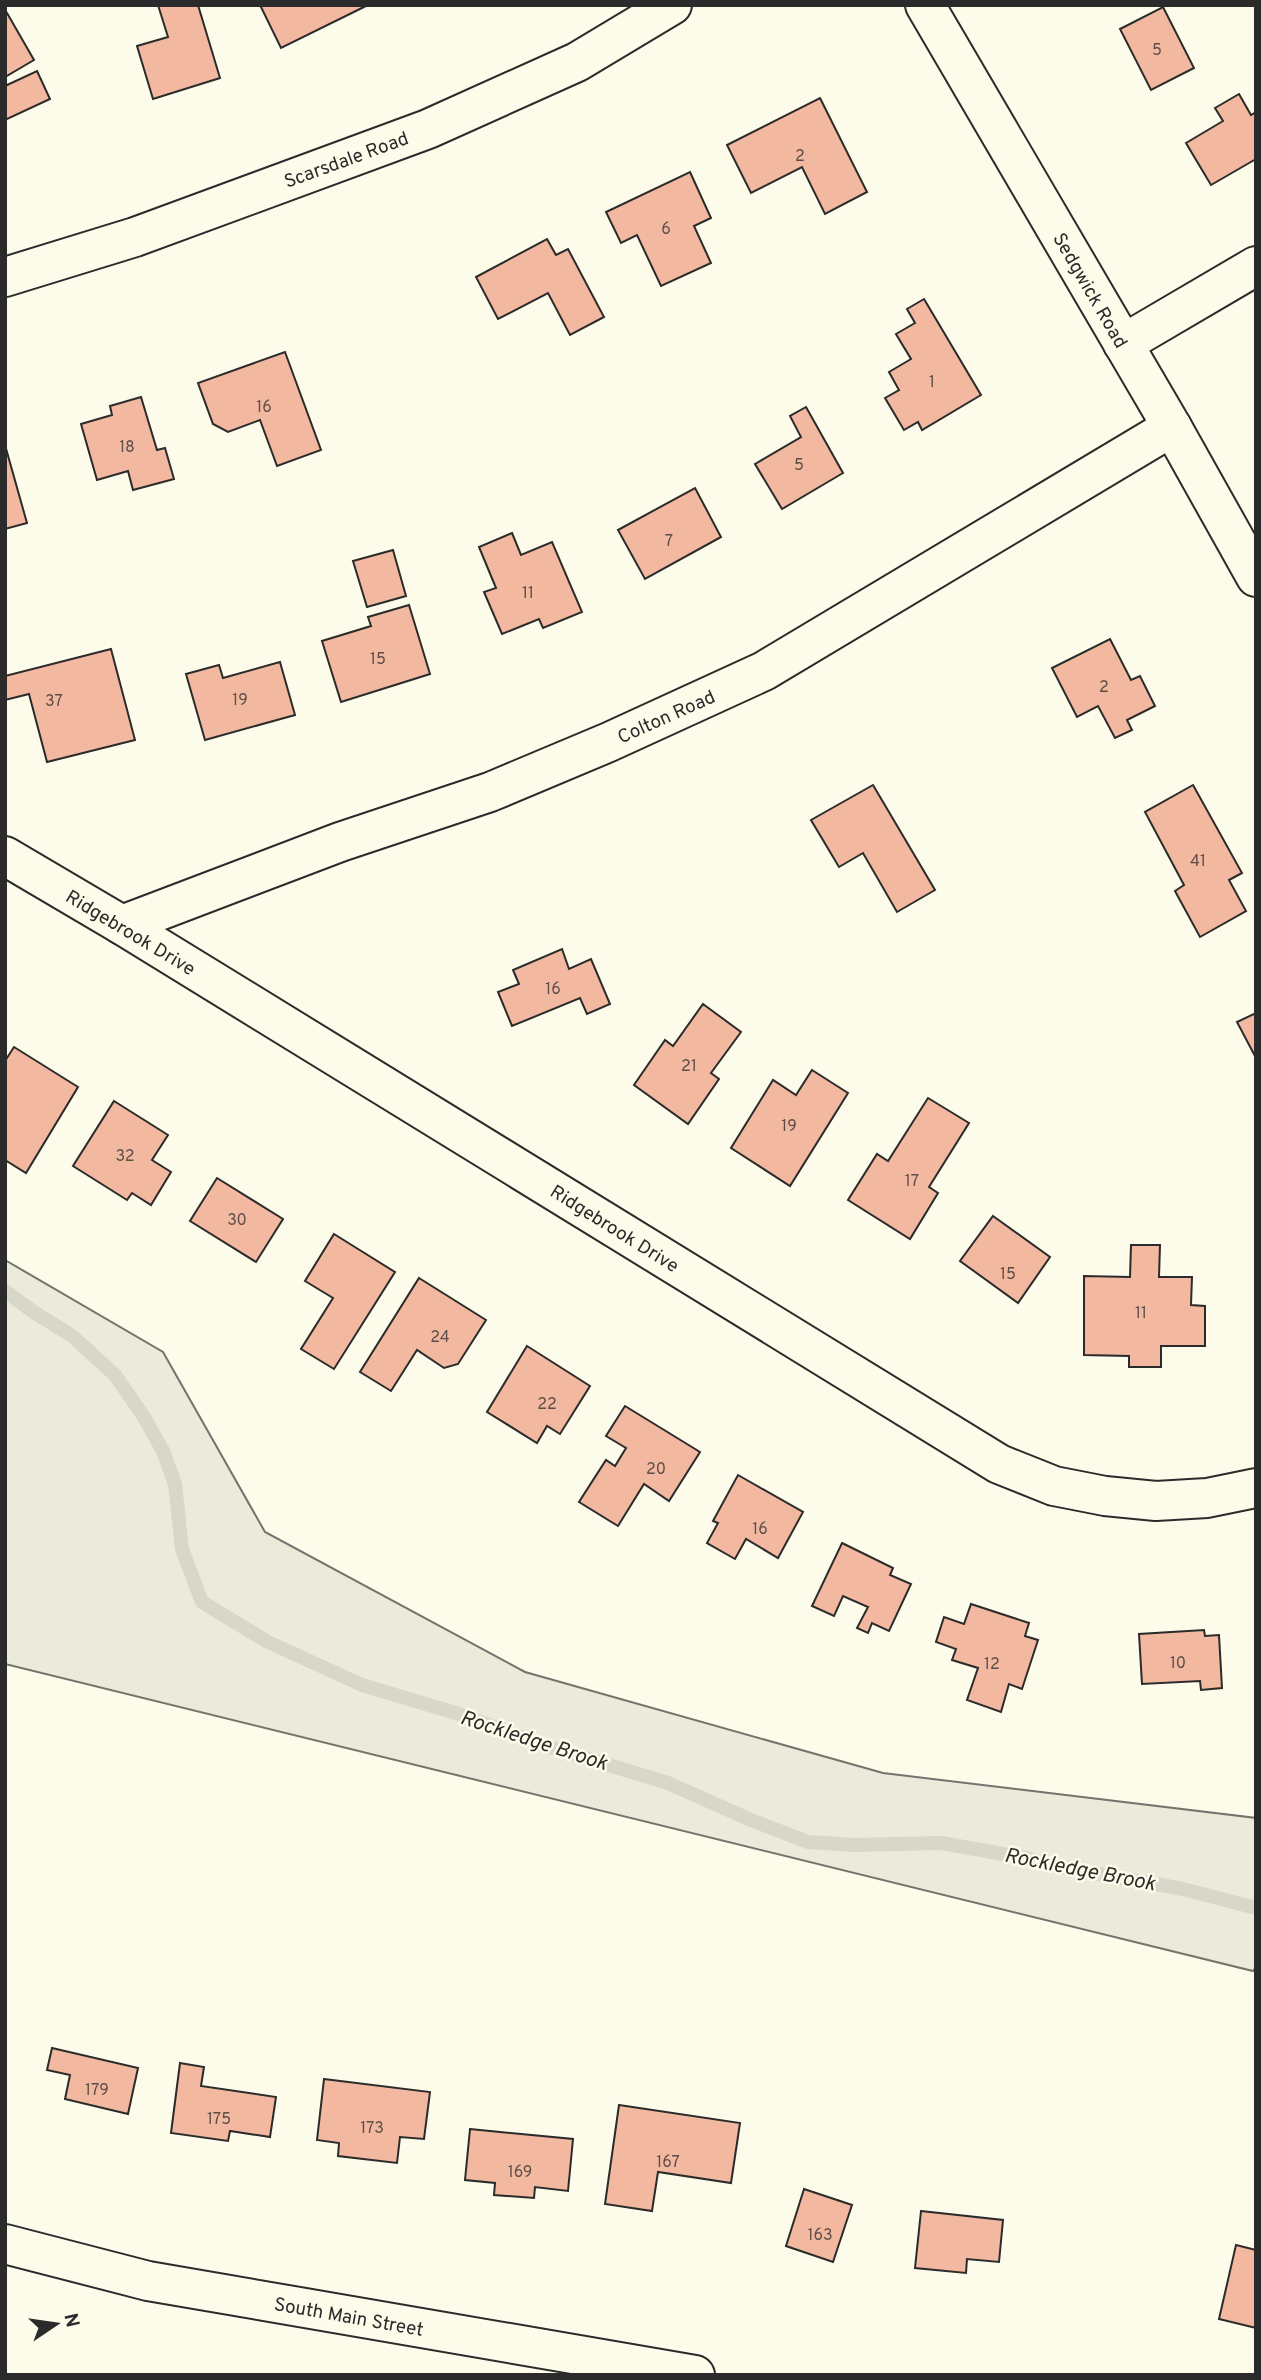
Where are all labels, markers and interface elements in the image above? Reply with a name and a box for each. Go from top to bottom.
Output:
house number: 5 [1152,41,1162,61]
street label: Scarsdale Road [281,127,412,195]
house number: 2 [795,147,805,167]
house number: 6 [661,220,671,240]
street label: Sedgwick Road [1047,229,1132,353]
house number: 1 [929,373,935,393]
house number: 16 [256,398,272,418]
house number: 18 [119,438,135,458]
house number: 5 [794,456,804,476]
house number: 7 [665,532,673,552]
house number: 11 [522,584,534,604]
house number: 15 [370,650,386,670]
house number: 2 [1099,678,1109,698]
street label: Colton Road [614,686,719,750]
house number: 19 [232,691,248,711]
house number: 37 [45,692,63,712]
house number: 41 [1190,852,1206,872]
street label: Ridgebrook Drive [61,885,199,982]
house number: 16 [545,980,561,1000]
house number: 21 [681,1057,697,1077]
house number: 19 [781,1117,797,1137]
house number: 32 [115,1147,135,1167]
house number: 17 [905,1172,919,1192]
street label: Ridgebrook Drive [545,1180,683,1279]
house number: 30 [227,1211,247,1231]
house number: 15 [1000,1265,1016,1285]
house number: 11 [1135,1304,1147,1324]
house number: 24 [430,1328,450,1348]
house number: 22 [537,1395,557,1415]
house number: 20 [646,1460,666,1480]
house number: 16 [752,1520,768,1540]
house number: 10 [1170,1654,1186,1674]
house number: 12 [984,1655,1000,1675]
water label: Rockledge Brook [456,1705,611,1778]
water label: Rockledge Brook [1002,1843,1158,1898]
house number: 179 [85,2081,109,2101]
house number: 175 [207,2110,231,2130]
house number: 173 [360,2119,384,2139]
house number: 167 [656,2153,680,2173]
house number: 169 [508,2163,532,2183]
house number: 163 [807,2226,833,2246]
north arrow [21,2289,91,2359]
street label: South Main Street [272,2293,425,2343]
text: N [57,2311,84,2330]

